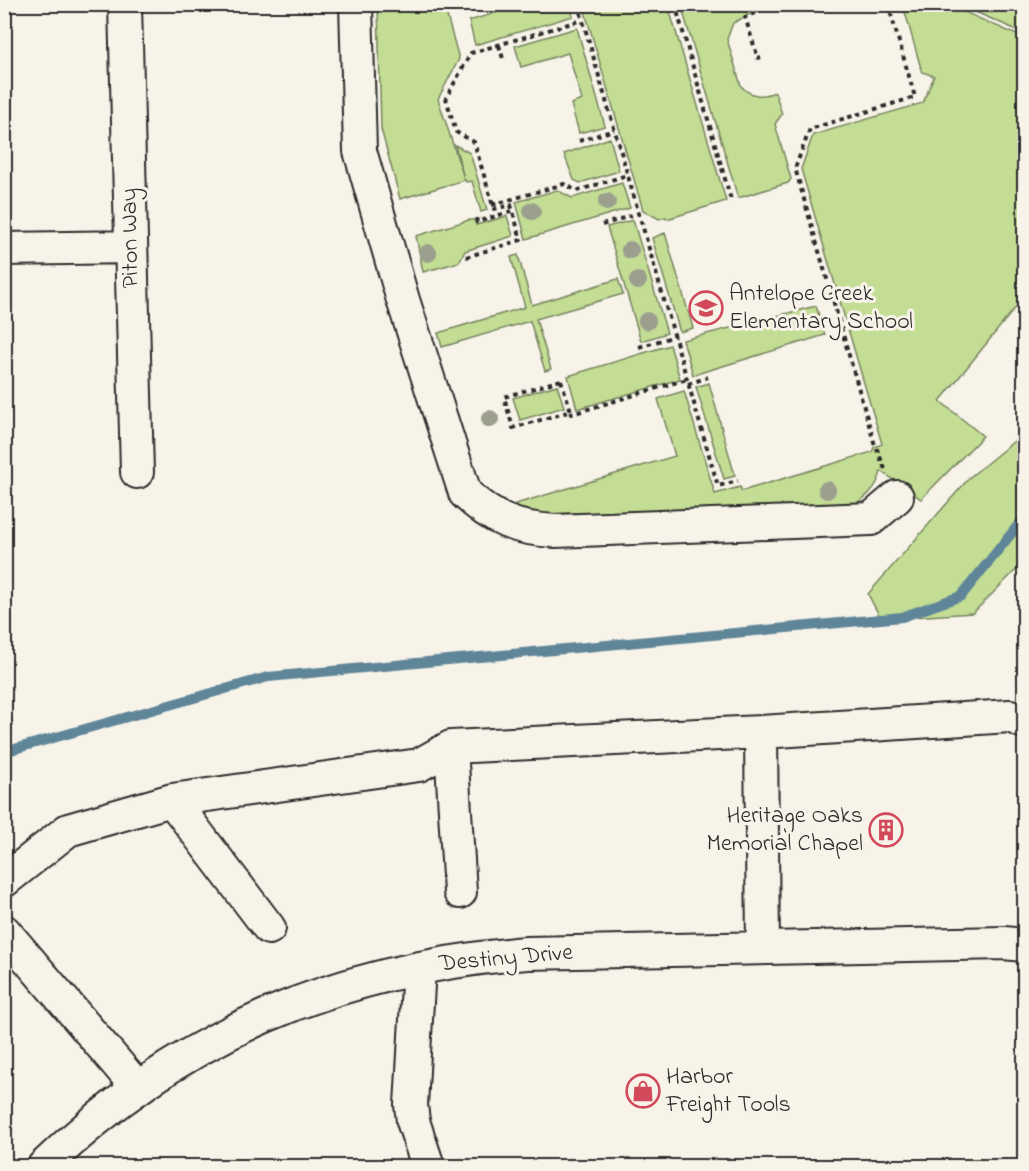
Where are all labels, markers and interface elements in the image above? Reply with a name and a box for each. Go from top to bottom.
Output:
street label: Piton Way [113,188,150,288]
place label: Antelope Creek Elementary School [729,277,913,341]
school or university icon: Antelope Creek Elementary School [688,290,724,326]
place label: Heritage Oaks Memorial Chapel [706,799,863,862]
building icon: Heritage Oaks Memorial Chapel [868,812,904,848]
street label: Destiny Drive [437,936,575,983]
place label: Harbor Freight Tools [665,1060,791,1123]
shop icon: Harbor Freight Tools [625,1073,661,1109]

